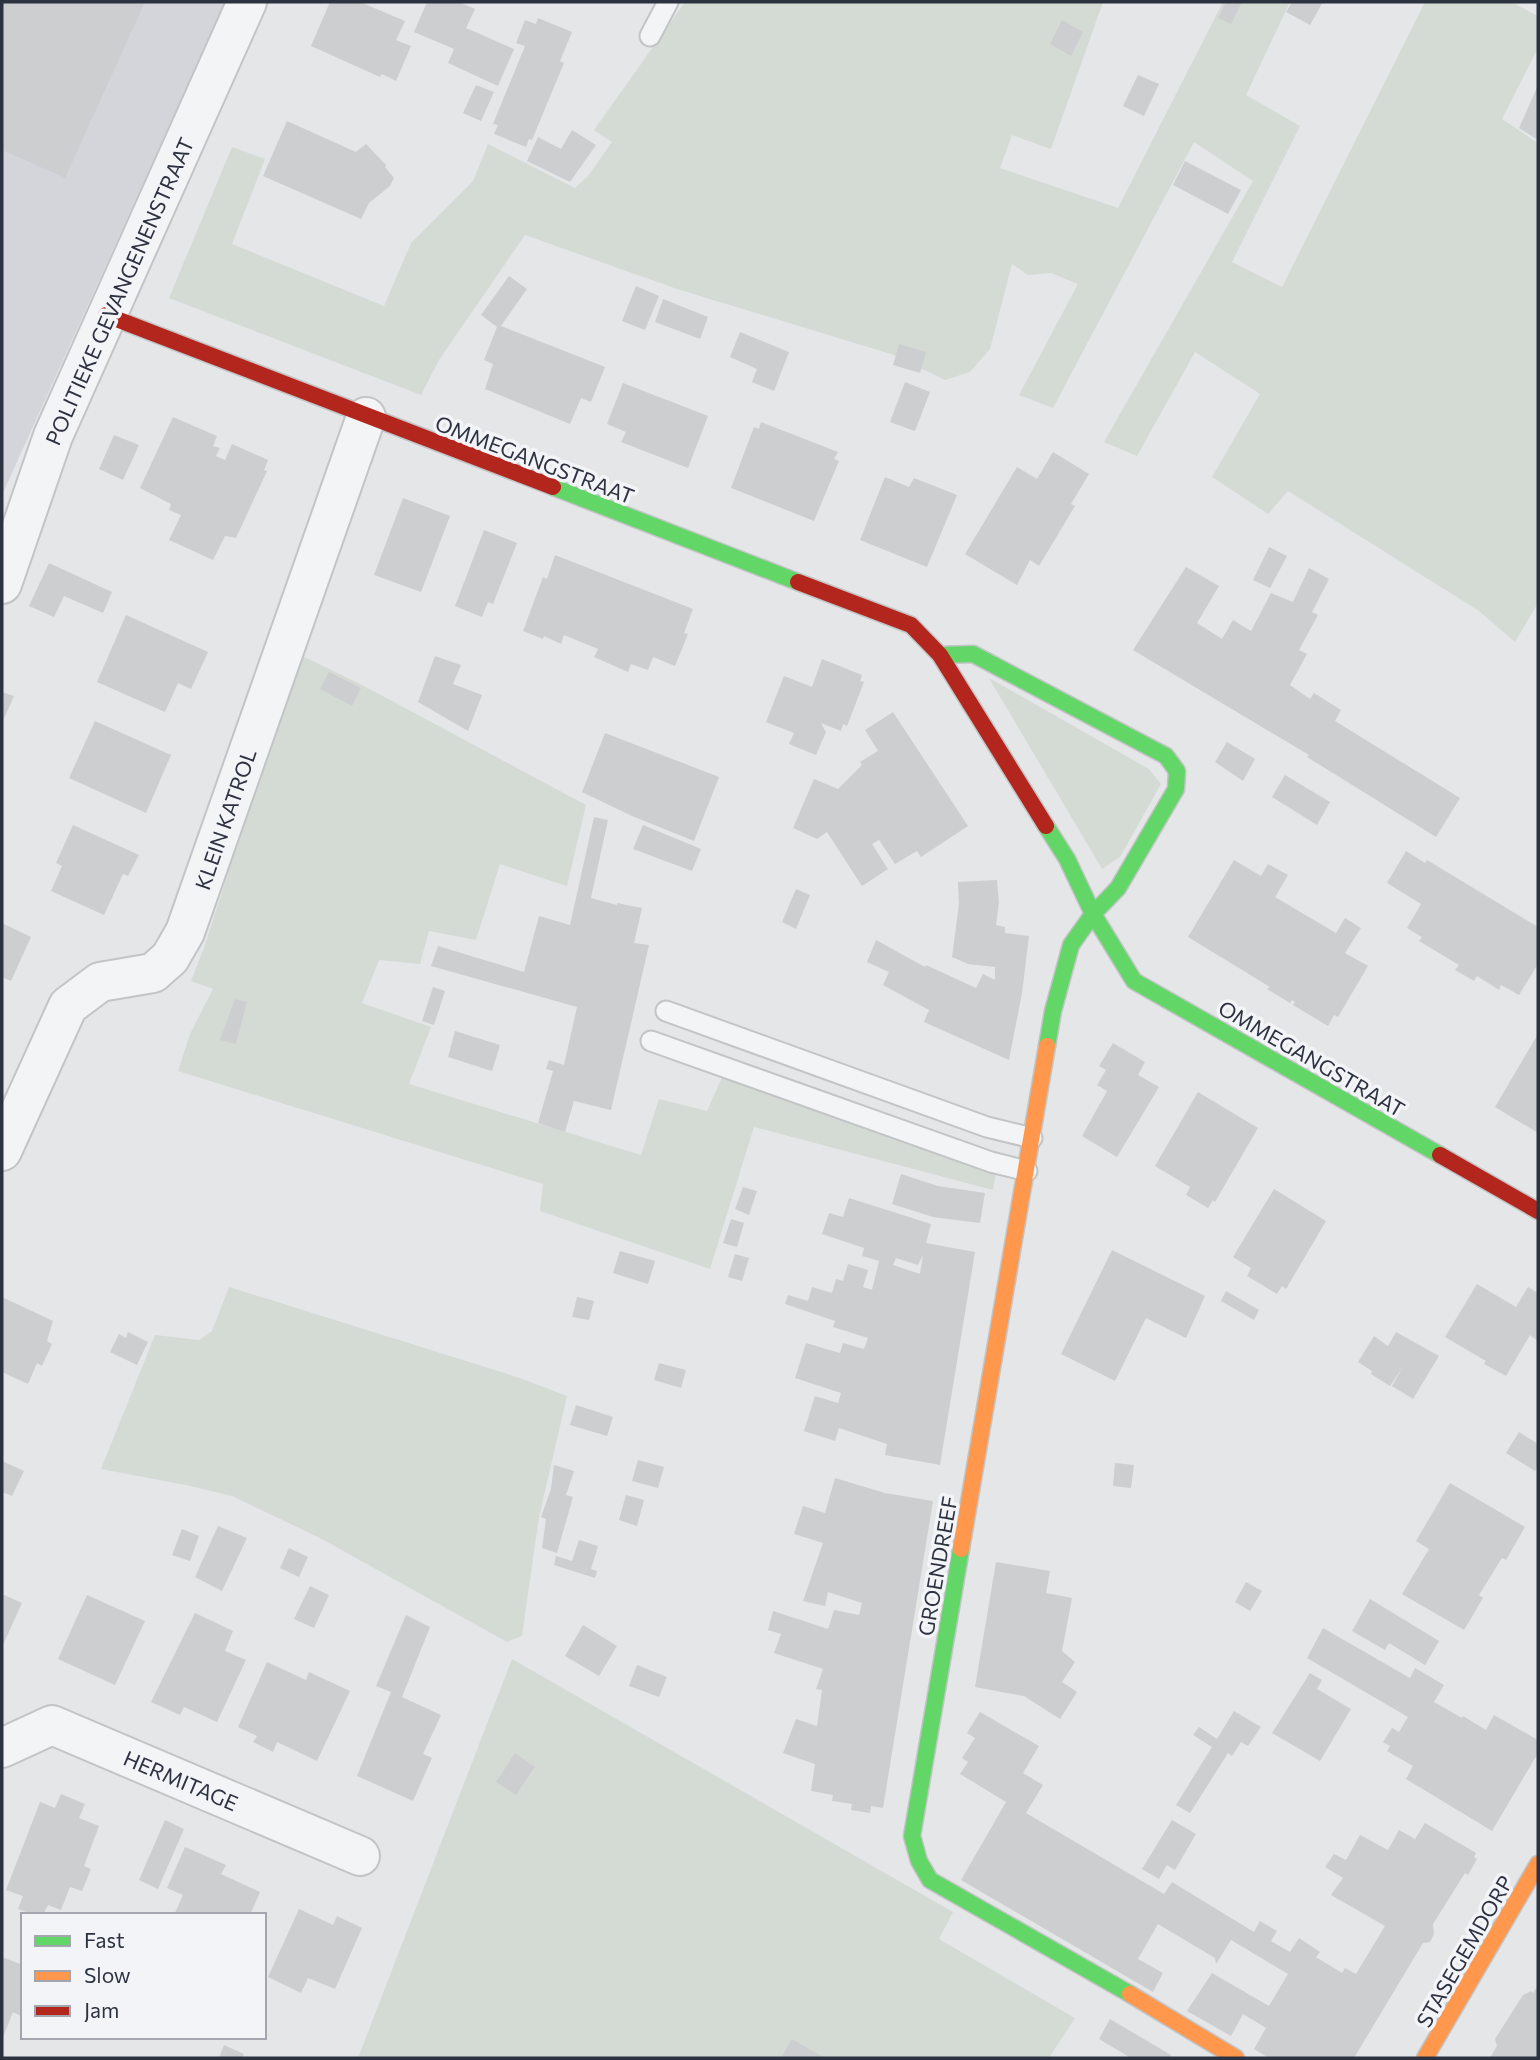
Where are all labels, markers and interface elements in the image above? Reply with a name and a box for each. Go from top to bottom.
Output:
street label: POLITIEKE GEVANGENENSTRAAT [40,133,198,449]
street label: OMMEGANGSTRAAT [432,410,638,508]
street label: KLEIN KATROL [189,745,261,893]
street label: OMMEGANGSTRAAT [1214,994,1410,1122]
street label: GROENDREEF [912,1494,962,1638]
street label: HERMITAGE [120,1745,242,1815]
street label: STASEGEMDORP [1410,1871,1518,2031]
legend [21,1913,266,2039]
text: Fast [84,1927,125,1952]
text: Slow [84,1962,131,1987]
text: Jam [84,1997,119,2022]

